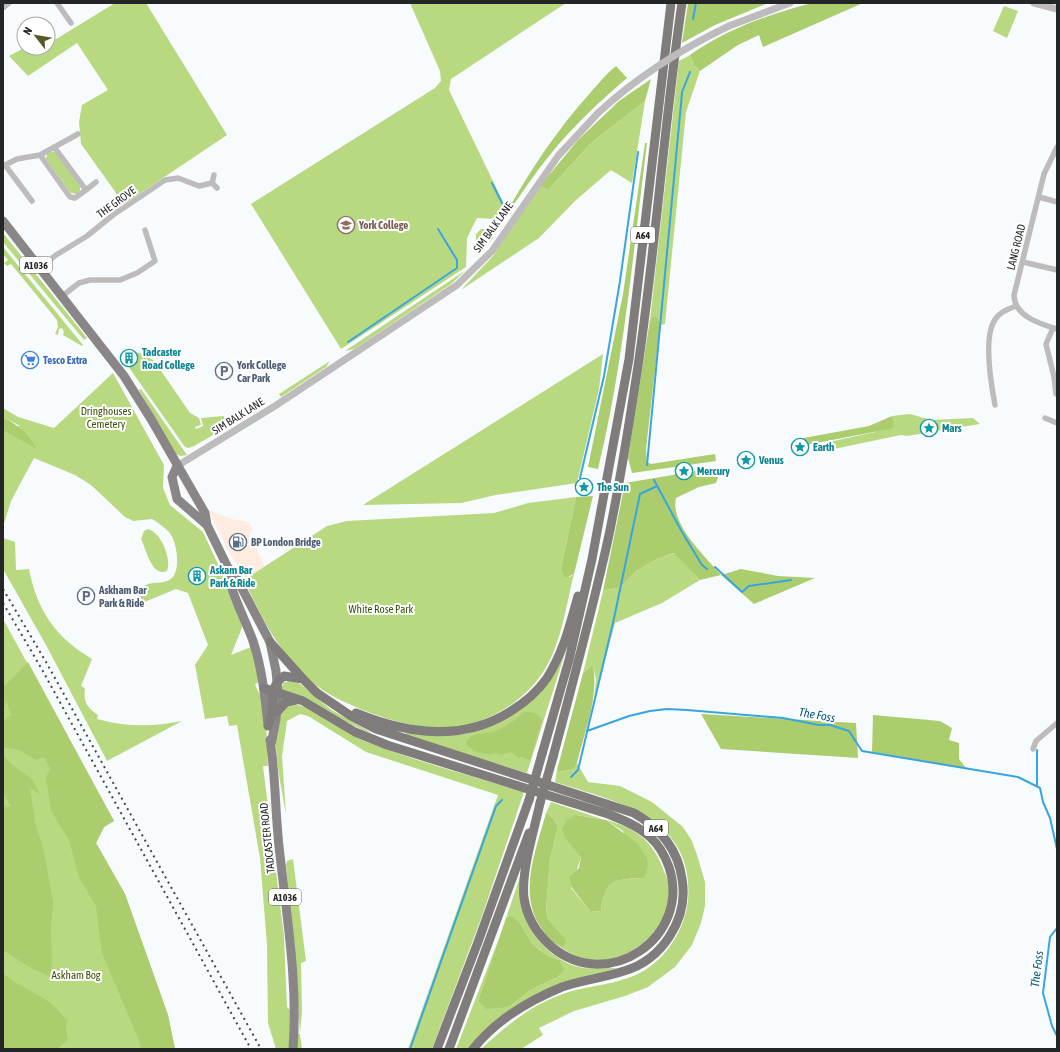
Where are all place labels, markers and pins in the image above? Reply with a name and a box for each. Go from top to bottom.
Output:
school or university icon: York College [336,215,356,235]
place label: York College [358,219,408,231]
place label: Tadcaster Road College [142,346,195,371]
building icon: Tadcaster Road College [119,348,139,368]
supermarket icon: Tesco Extra [20,350,40,370]
place label: Tesco Extra [43,354,87,366]
place label: York College Car Park [236,359,286,384]
parking icon: York College Car Park [214,361,234,381]
place icon: Mars [919,418,939,438]
place label: Mars [942,422,962,434]
place icon: Earth [790,437,810,457]
place label: Earth [813,441,834,453]
place icon: Venus [736,450,756,470]
place label: Venus [758,454,784,466]
place icon: Mercury [674,461,694,481]
place label: Mercury [697,465,730,477]
place icon: The Sun [574,477,594,497]
place label: The Sun [597,481,629,493]
fuel station icon: BP London Bridge [228,532,248,552]
place label: BP London Bridge [251,536,321,548]
place label: Askam Bar Park & Ride [209,564,255,589]
building icon: Askam Bar Park & Ride [187,566,207,586]
place label: Askham Bar Park & Ride [98,584,147,609]
parking icon: Askham Bar Park & Ride [76,586,96,606]

